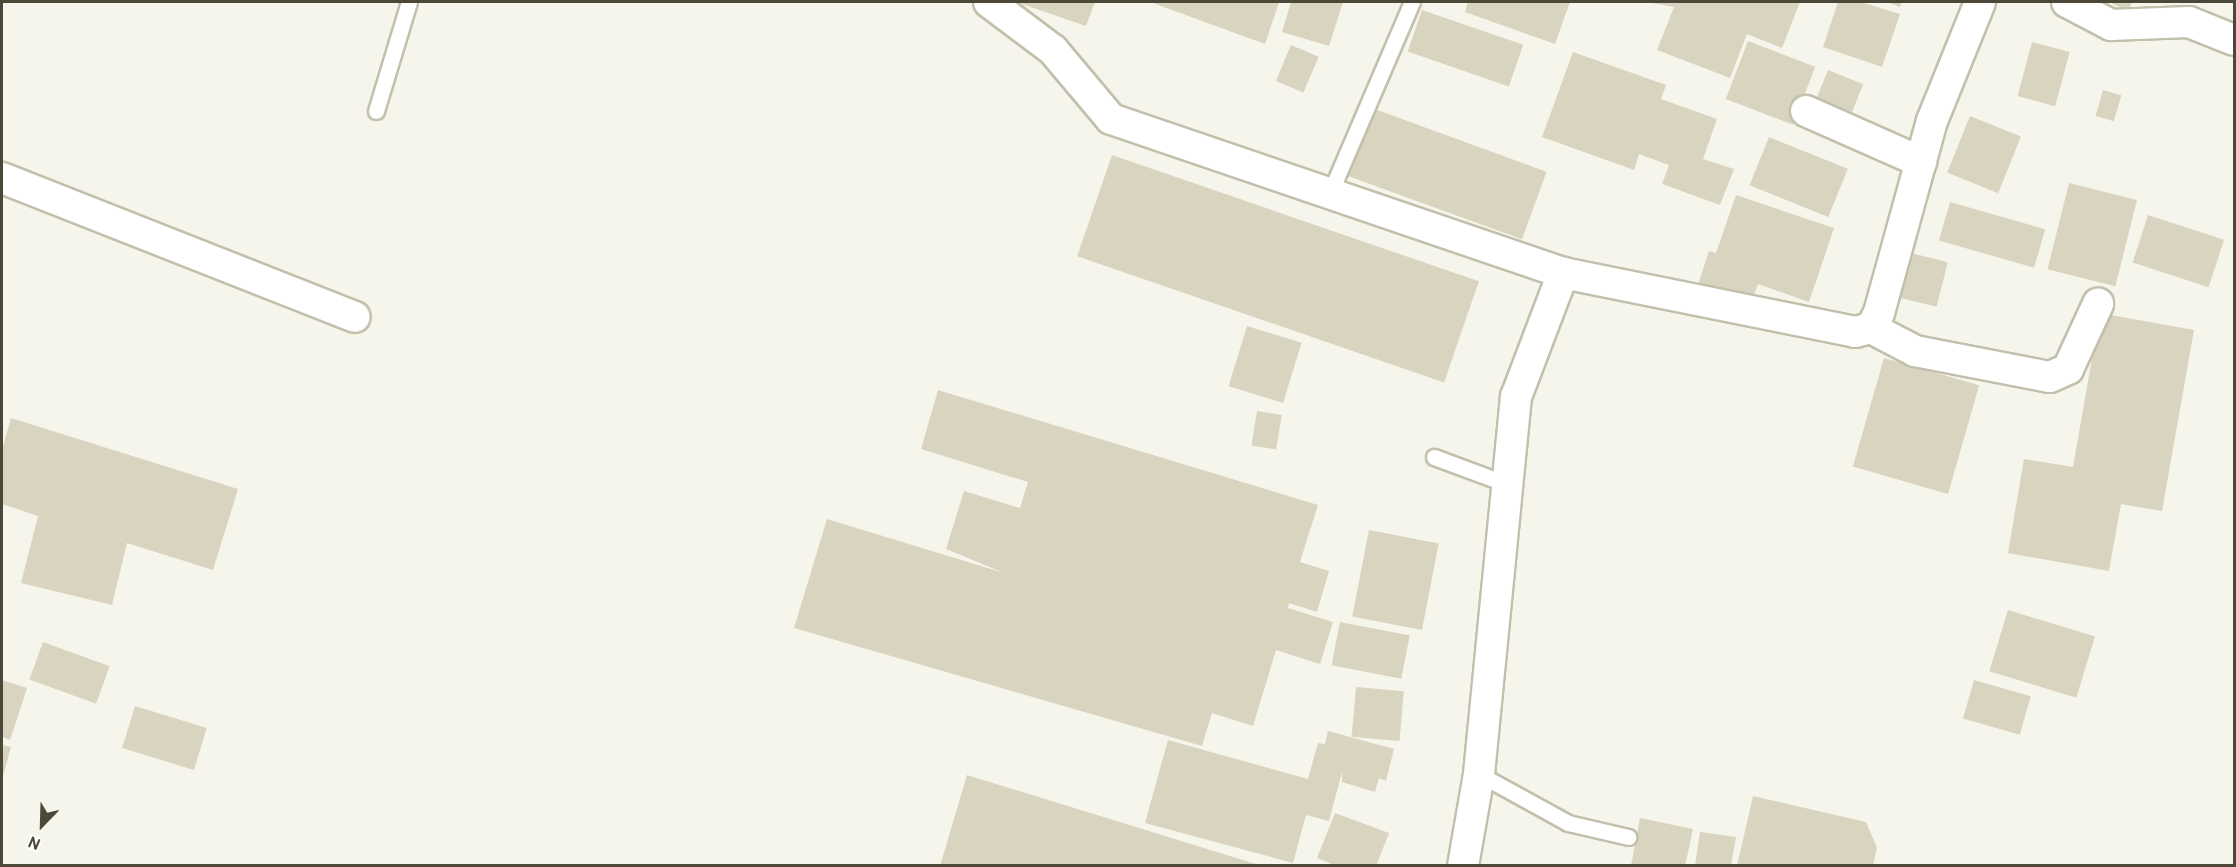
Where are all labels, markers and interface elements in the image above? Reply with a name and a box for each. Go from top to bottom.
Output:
north arrow [12,795,72,855]
text: N [26,830,44,853]

